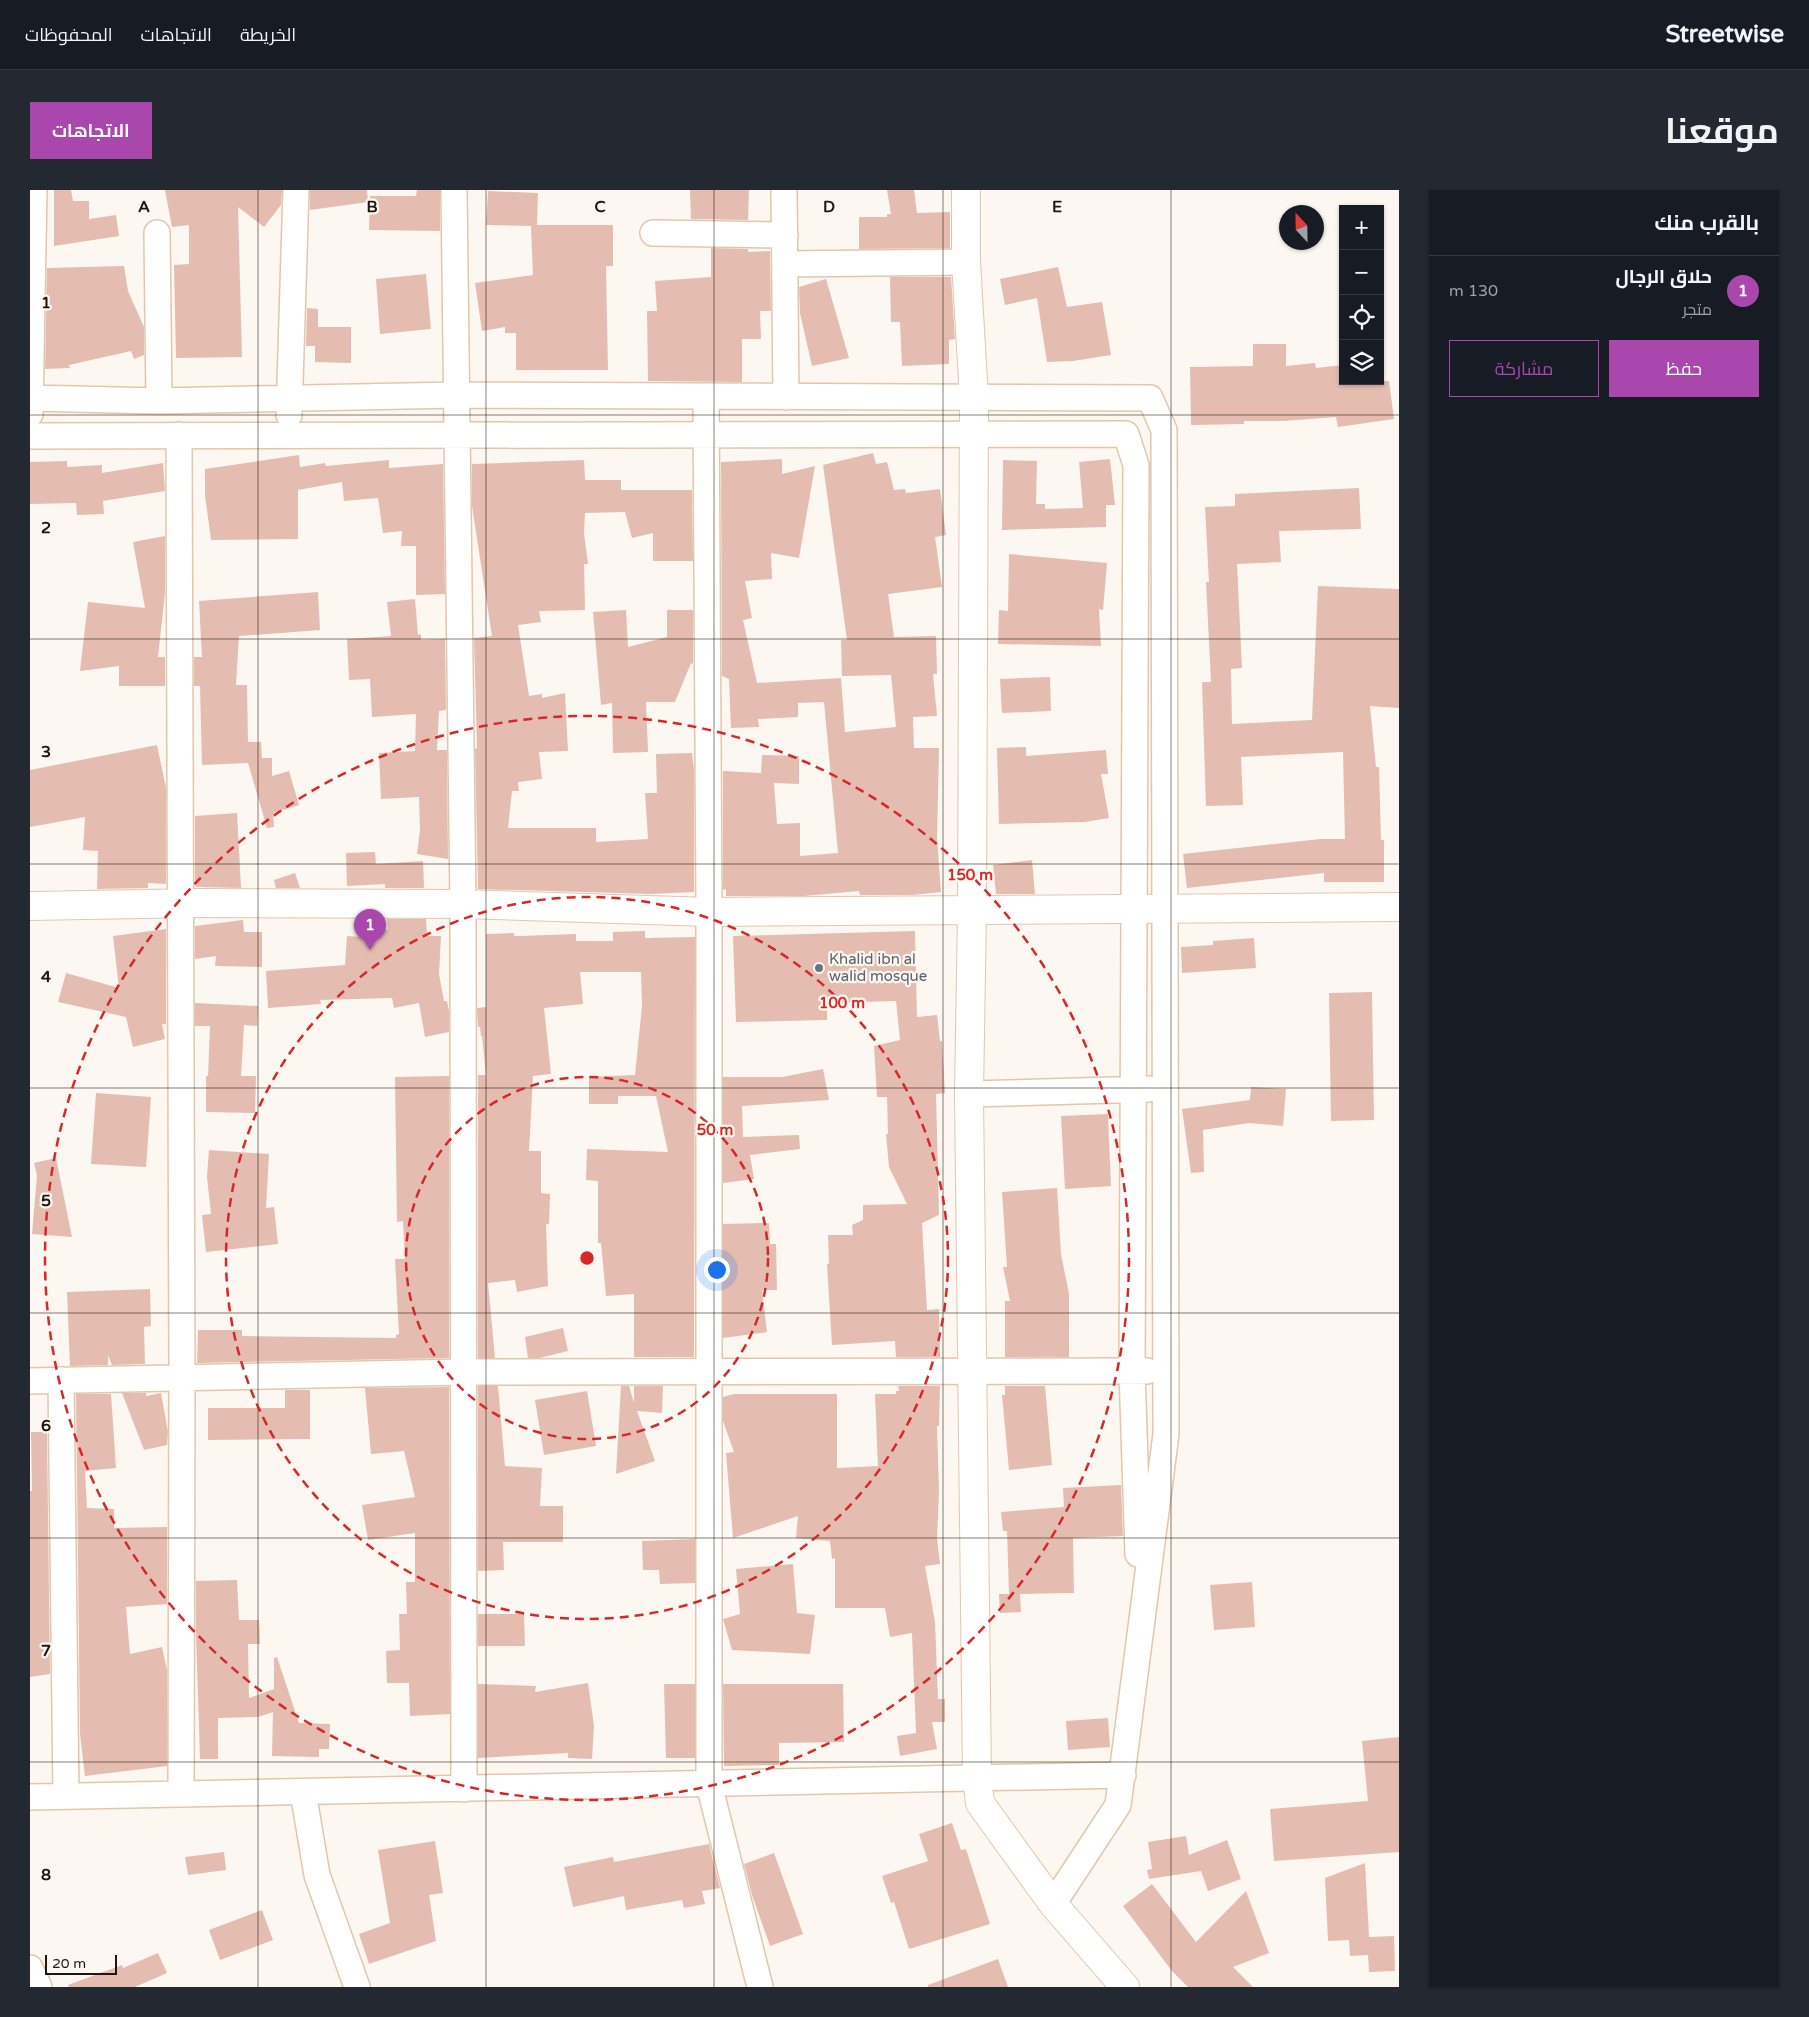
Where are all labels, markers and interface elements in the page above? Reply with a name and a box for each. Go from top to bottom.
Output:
text: Streetwise [1665,20,1784,49]
text: المحفوظات [25,24,113,46]
text: الاتجاهات [141,24,212,46]
text: الخريطة [240,24,296,46]
button: الاتجاهات [30,102,152,159]
text: موقعنا [1665,111,1779,153]
text: A [138,197,150,217]
text: B [366,197,378,217]
text: C [594,197,606,217]
text: D [823,197,835,217]
text: E [1052,197,1062,217]
north arrow [1279,205,1324,250]
map controls [1339,205,1384,385]
button: + [1339,205,1384,250]
text: بالقرب منك [1654,211,1759,236]
button: − [1339,250,1384,295]
text: حلاق الرجال [1616,266,1712,288]
text: 130 m [1449,281,1498,301]
text: 1 [1738,281,1748,301]
text: 1 [41,293,51,313]
button: locate [1339,295,1384,340]
text: متجر [1683,300,1712,320]
button: layers [1339,340,1384,385]
button: مشاركة [1449,340,1599,397]
button: حفظ [1609,340,1759,397]
text: 2 [41,518,51,538]
text: 3 [41,742,51,762]
text: 150 m [947,866,993,884]
pin: 1 [354,909,386,950]
place label: Khalid ibn al walid mosque [829,950,927,985]
marker: Khalid ibn al walid mosque [813,962,825,974]
text: 4 [41,967,51,987]
text: 100 m [819,994,865,1012]
text: 50 m [697,1121,733,1139]
text: 5 [41,1191,51,1211]
centre of rings [578,1249,596,1267]
your location [704,1257,730,1283]
text: 6 [41,1416,51,1436]
text: 7 [41,1641,51,1661]
text: 8 [41,1865,51,1885]
scale bar [45,1952,118,1975]
text: 20 m [52,1955,86,1972]

